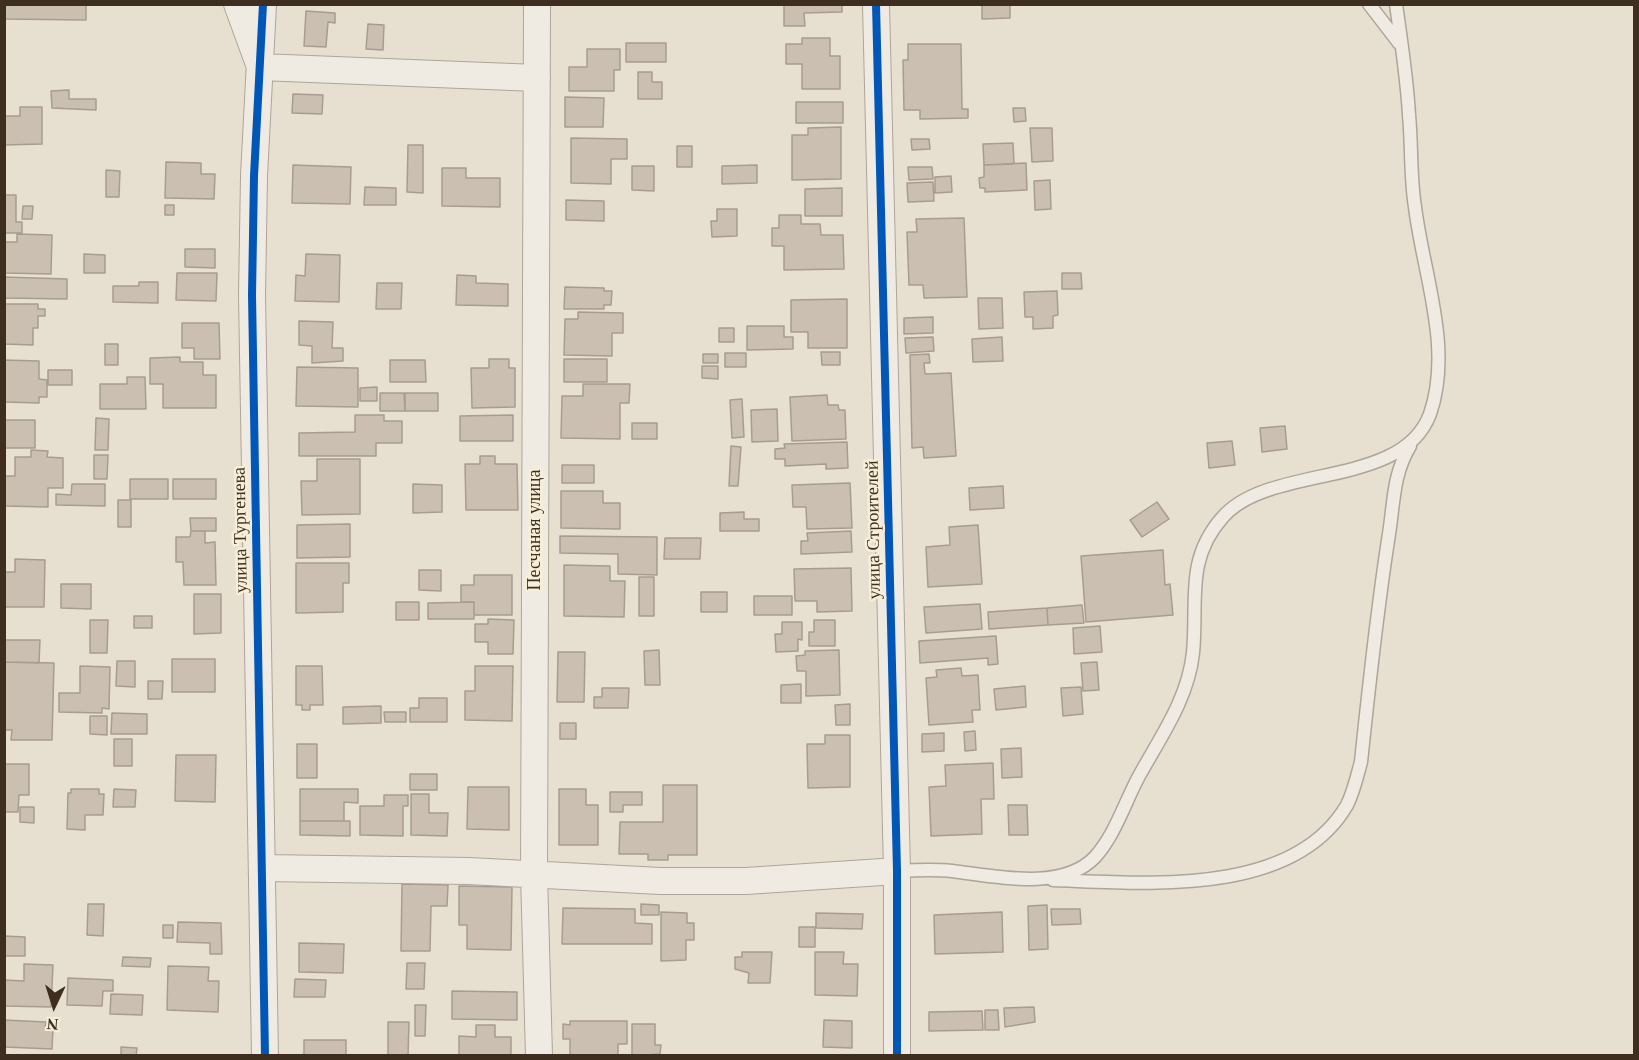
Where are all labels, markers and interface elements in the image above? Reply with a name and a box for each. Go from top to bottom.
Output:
street label: улица Строителей [862,460,886,600]
street label: улица Тургенева [229,467,253,593]
street label: Песчаная улица [524,470,546,590]
north arrow [24,976,84,1036]
text: N [46,1016,59,1033]

